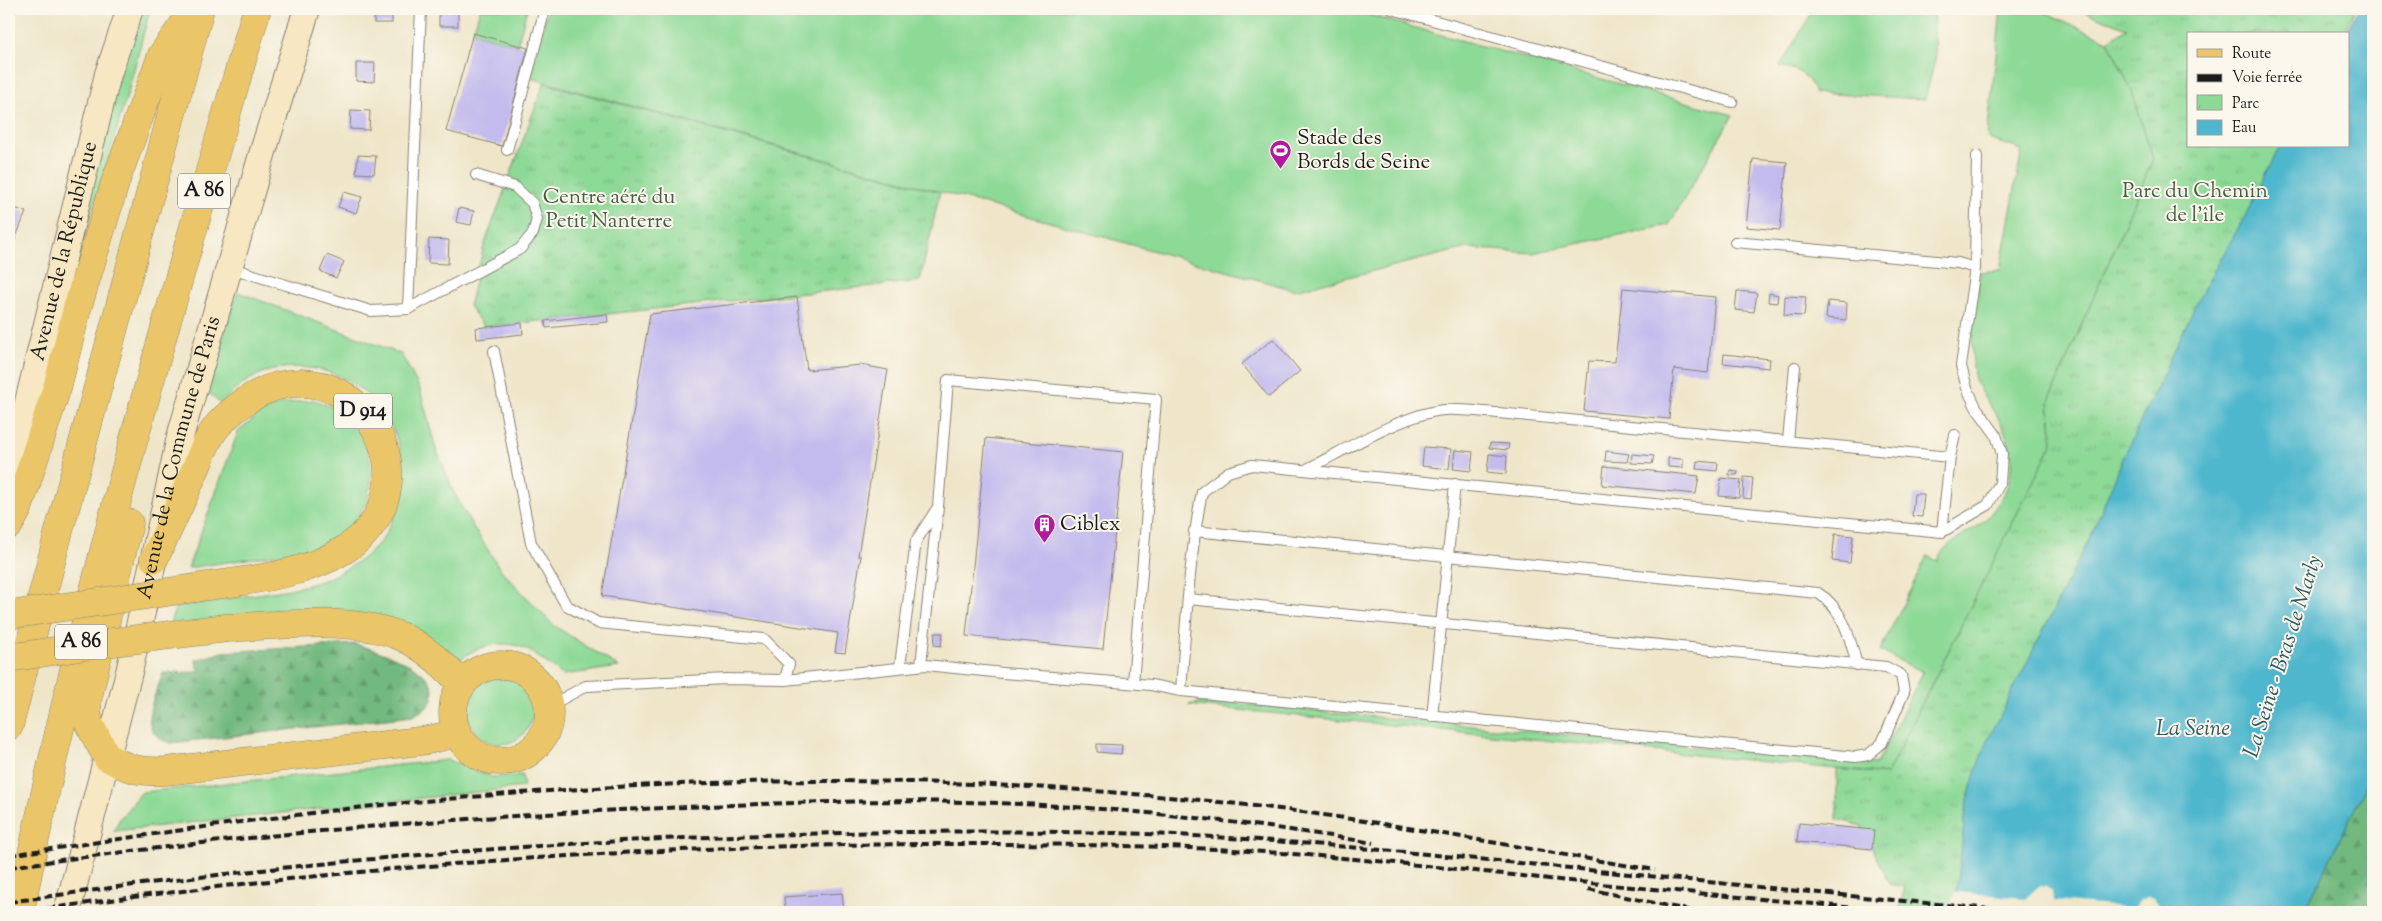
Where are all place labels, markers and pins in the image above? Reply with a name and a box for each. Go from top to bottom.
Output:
place label: Stade des Bords de Seine [1297,124,1430,178]
sports icon: Stade des Bords de Seine [1269,139,1293,170]
place label: Ciblex [1060,510,1121,540]
building icon: Ciblex [1032,513,1056,544]

